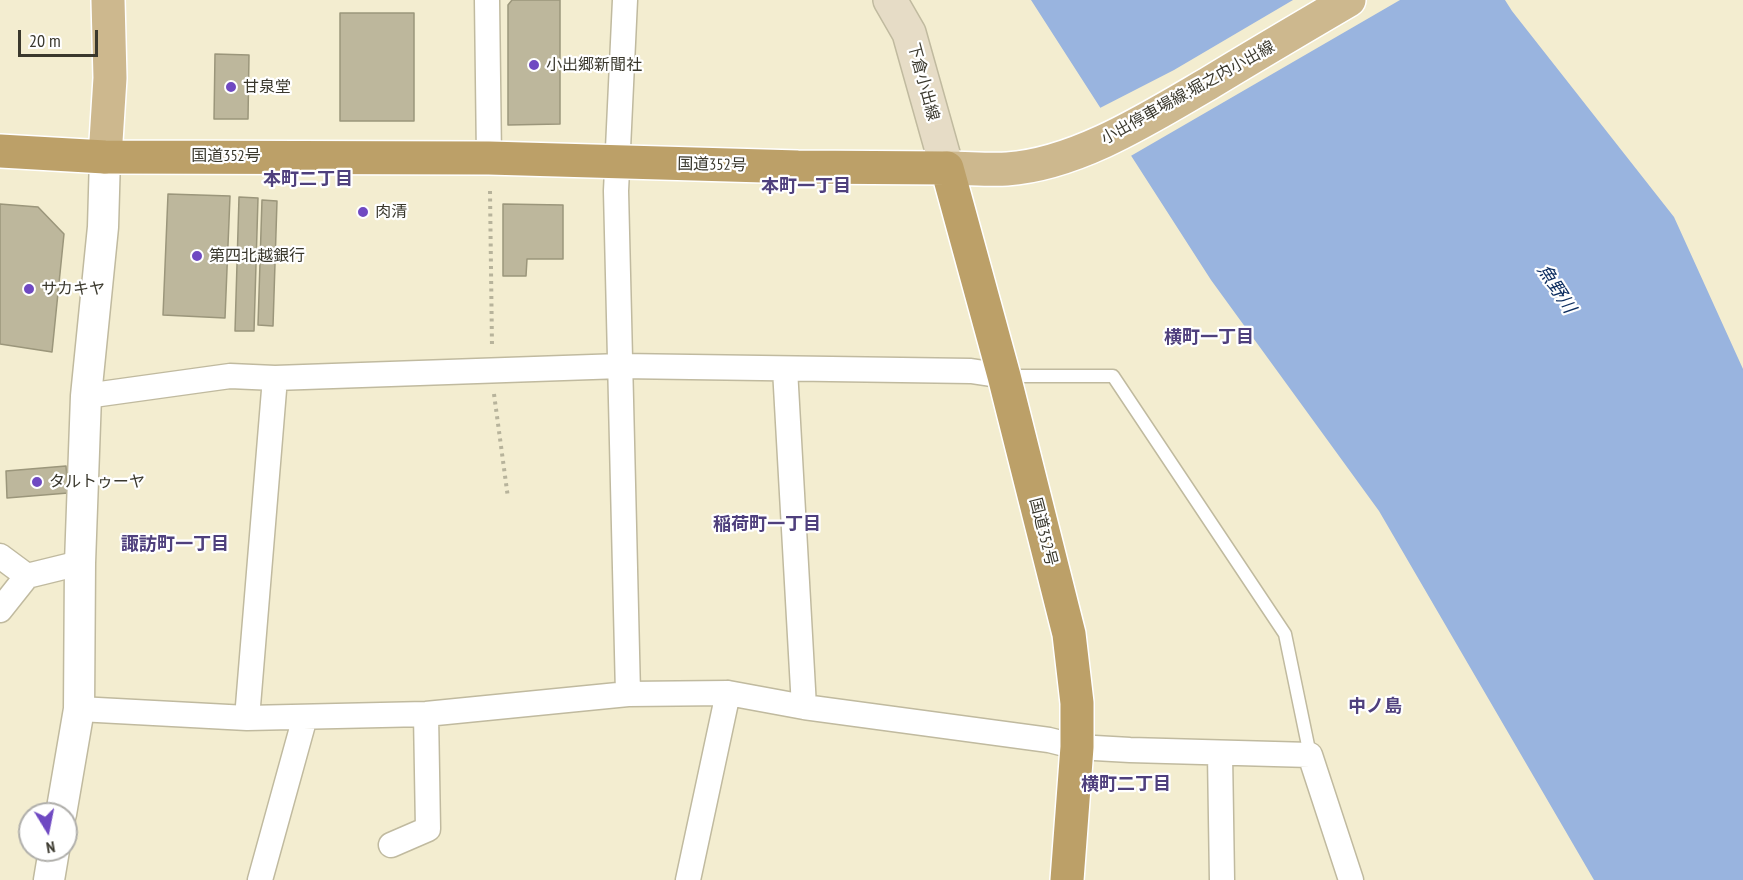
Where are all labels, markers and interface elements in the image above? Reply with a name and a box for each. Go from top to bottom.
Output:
scale bar [21,18,100,56]
text: 20 m [29,29,61,52]
street label: 小出停車場線;堀之内小出線 [1098,37,1278,149]
street label: 下倉小出線 [903,41,943,123]
place label: 小出郷新聞社 [546,55,642,75]
marker: 小出郷新聞社 [527,58,541,72]
place label: 甘泉堂 [243,77,291,97]
marker: 甘泉堂 [224,80,238,94]
street label: 国道352号 [191,146,261,166]
street label: 国道352号 [677,155,747,175]
district label: 本町二丁目 [263,169,353,191]
district label: 本町一丁目 [761,176,851,198]
place label: 肉清 [375,202,407,222]
marker: 肉清 [356,205,370,219]
place label: 第四北越銀行 [209,246,305,266]
marker: 第四北越銀行 [190,249,204,263]
water label: 魚野川 [1532,260,1580,318]
place label: サカキヤ [41,279,105,299]
marker: サカキヤ [22,282,36,296]
district label: 横町一丁目 [1164,327,1254,349]
place label: タルトゥーヤ [49,472,145,492]
marker: タルトゥーヤ [30,475,44,489]
street label: 国道352号 [1025,496,1061,568]
district label: 稲荷町一丁目 [713,514,821,536]
district label: 諏訪町一丁目 [121,534,229,556]
district label: 中ノ島 [1348,696,1402,718]
district label: 横町二丁目 [1081,774,1171,796]
north arrow [18,802,78,862]
text: N [45,837,57,858]

